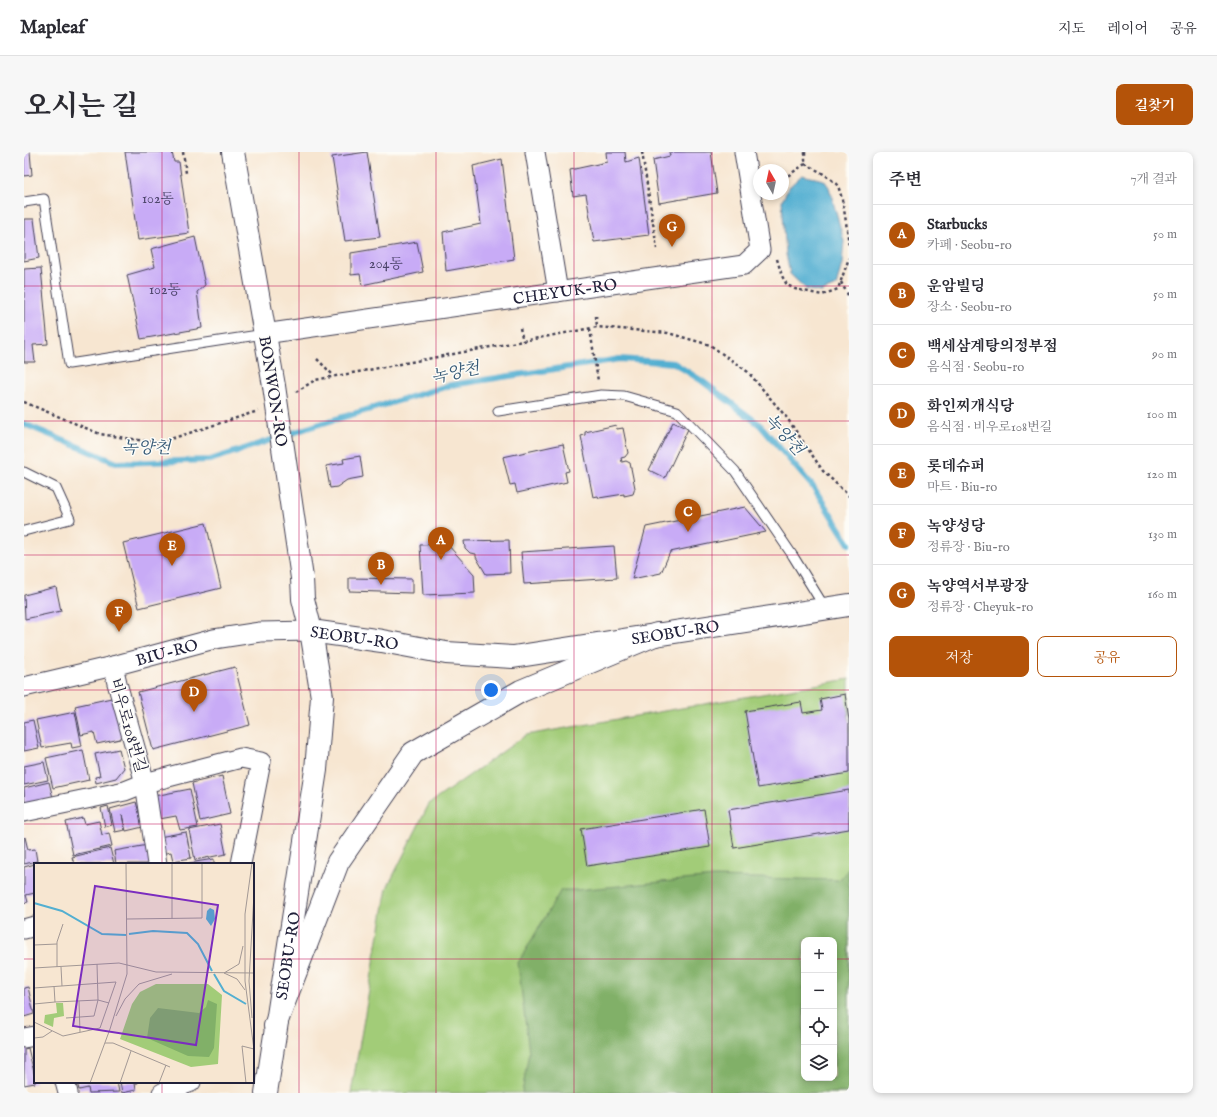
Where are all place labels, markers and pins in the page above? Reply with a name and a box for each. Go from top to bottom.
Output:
pin: G [659,214,685,247]
pin: C [675,499,701,532]
pin: A [428,527,454,560]
pin: E [159,533,185,566]
pin: B [368,552,394,585]
pin: F [106,599,132,632]
pin: D [181,679,207,712]

